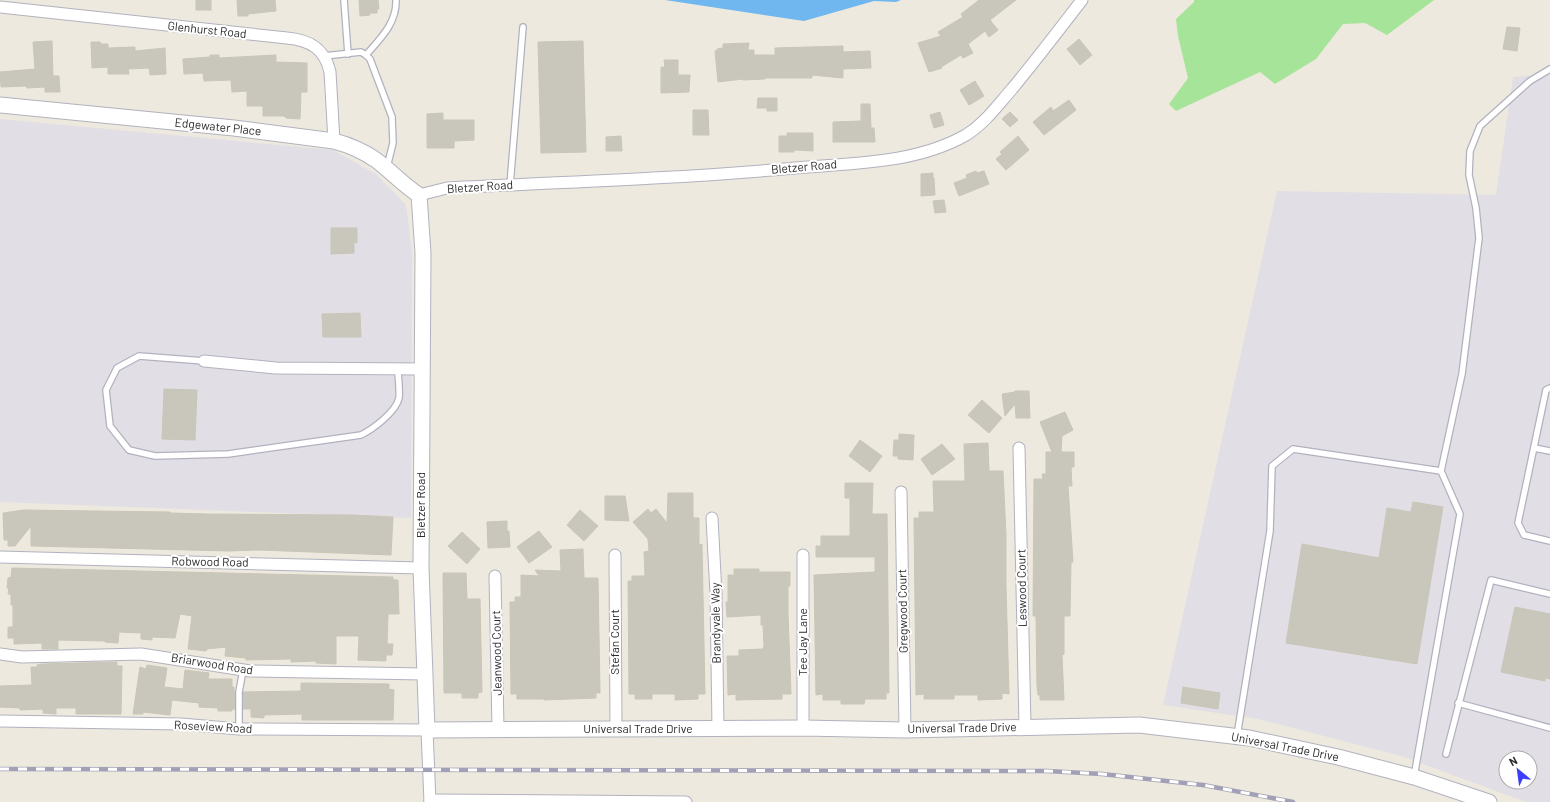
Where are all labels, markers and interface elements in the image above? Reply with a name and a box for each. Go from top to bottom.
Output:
street label: Glenhurst Road [167,18,247,40]
street label: Edgewater Place [174,114,262,138]
street label: Bletzer Road [770,156,837,176]
street label: Bletzer Road [447,177,513,195]
street label: Bletzer Road [413,472,427,538]
street label: Leswood Court [1013,549,1029,627]
street label: Robwood Road [171,553,249,569]
street label: Gregwood Court [894,569,910,653]
street label: Brandyvale Way [707,582,723,664]
street label: Tee Jay Lane [795,608,809,676]
street label: Stefan Court [607,609,621,675]
street label: Jeanwood Court [488,610,504,696]
street label: Briarwood Road [170,650,254,676]
street label: Roseview Road [174,717,253,735]
street label: Universal Trade Drive [907,719,1017,735]
street label: Universal Trade Drive [583,721,693,735]
street label: Universal Trade Drive [1230,729,1340,763]
north arrow [1498,750,1538,790]
text: N [1507,753,1519,768]

